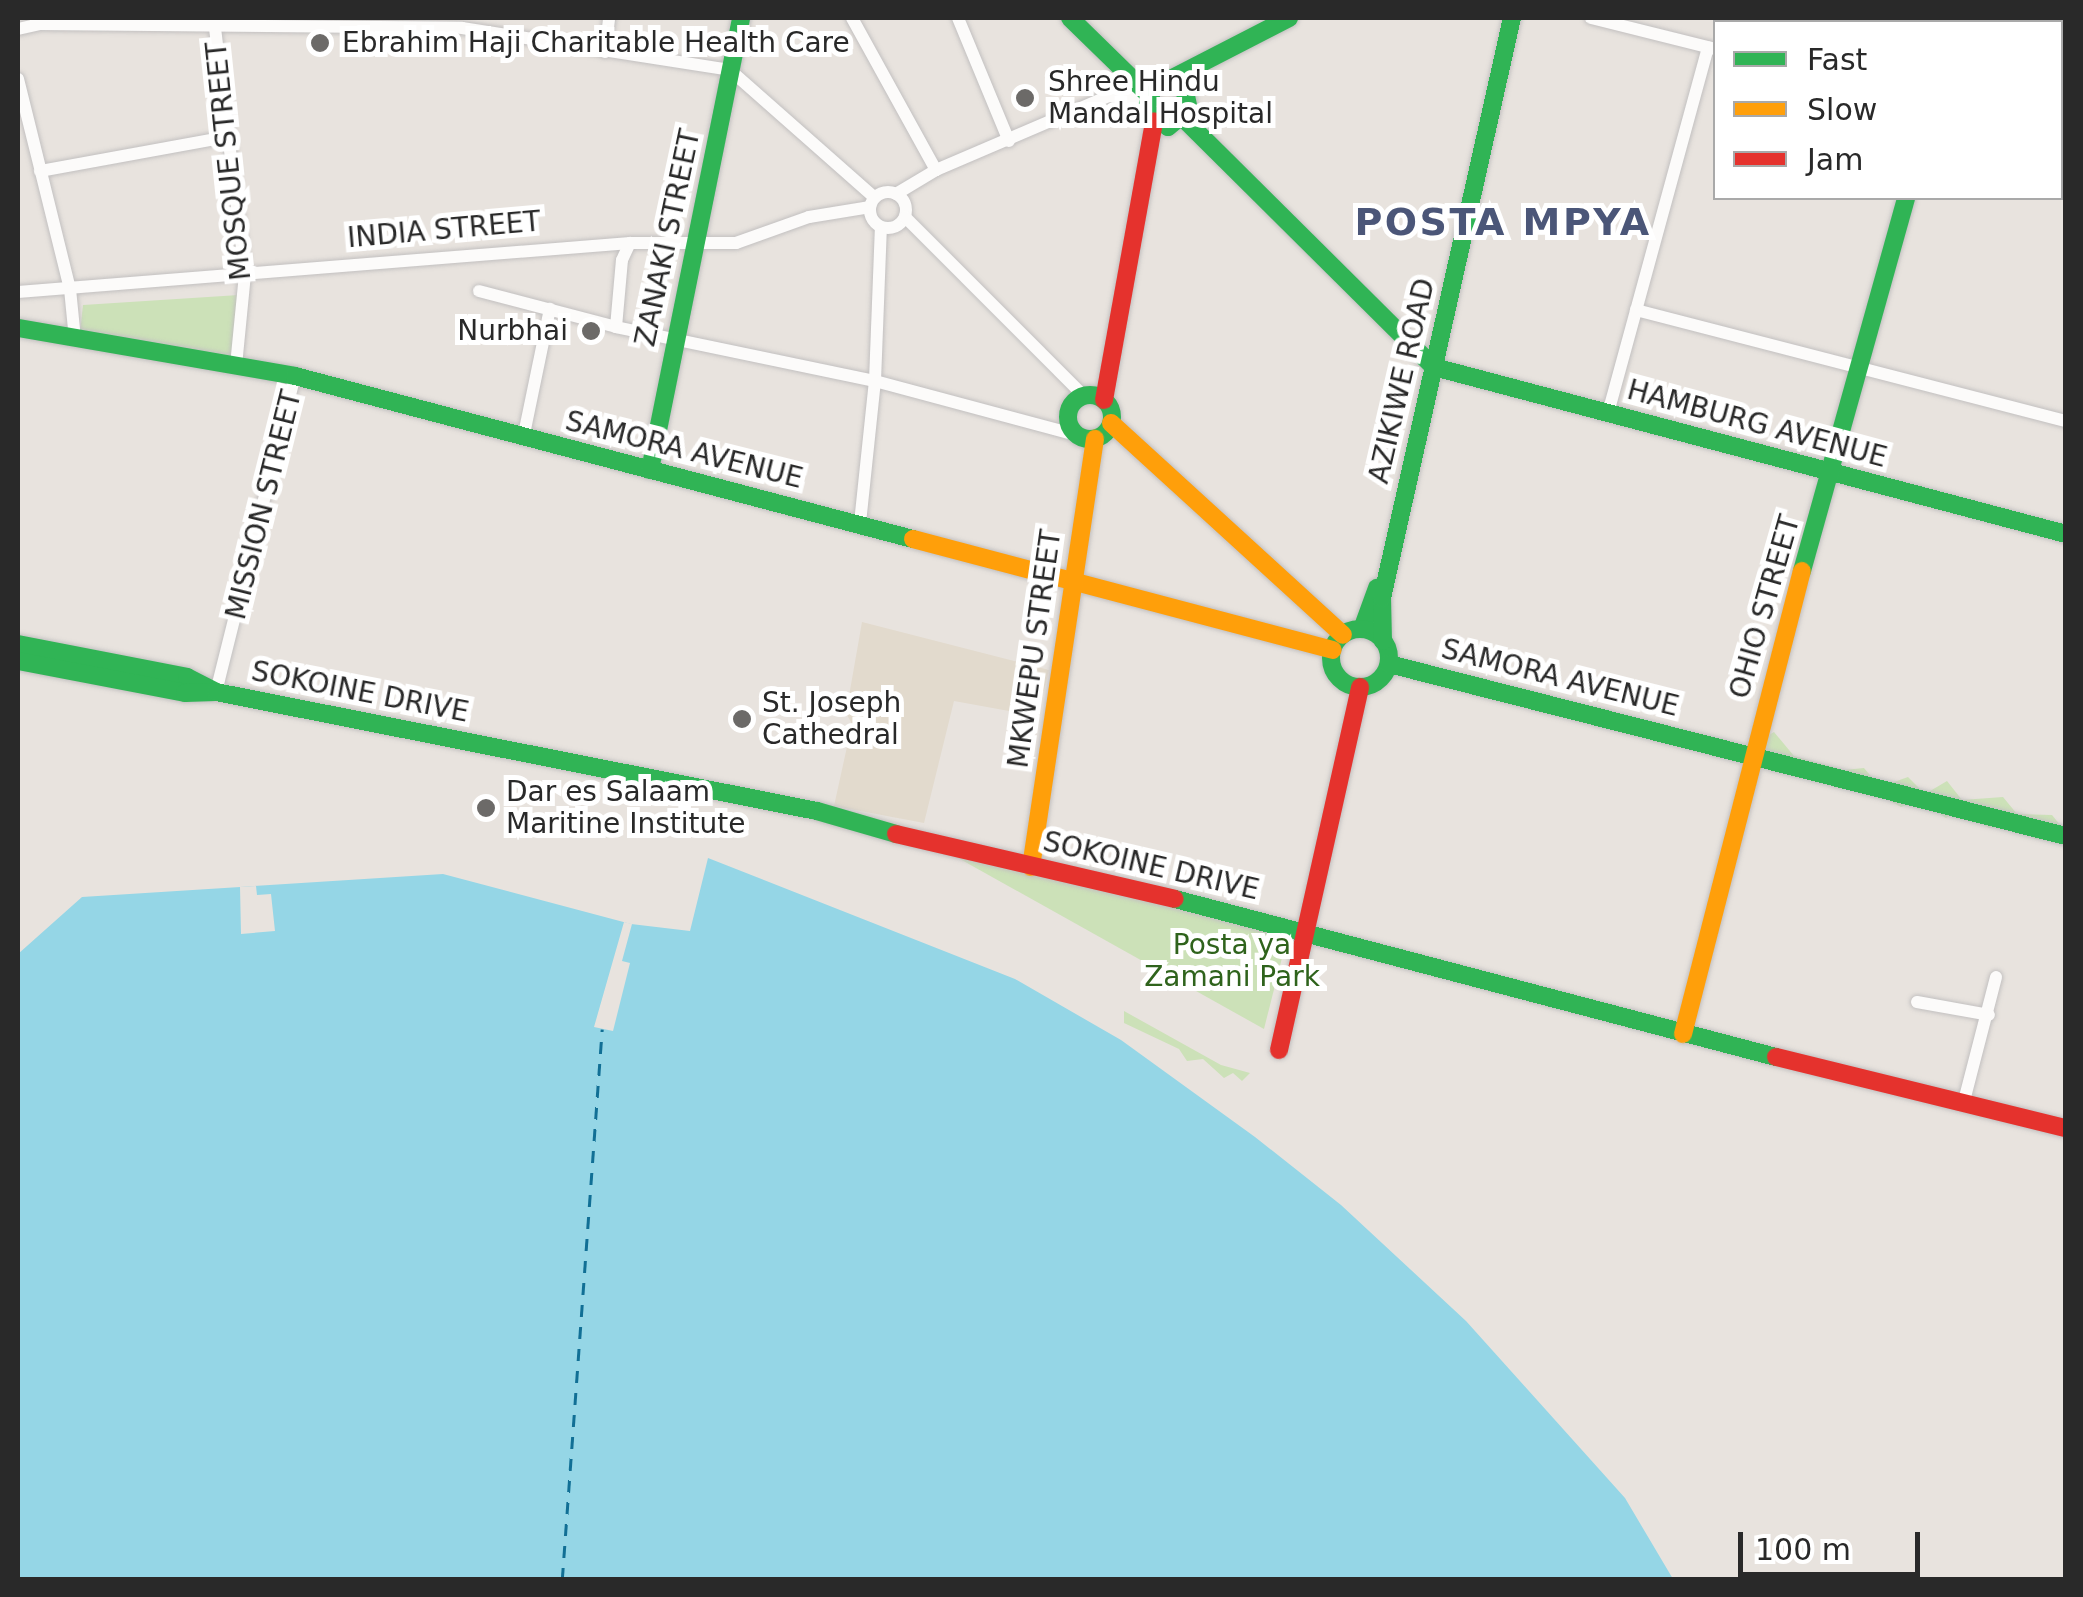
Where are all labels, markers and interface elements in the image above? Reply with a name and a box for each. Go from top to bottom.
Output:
legend [1713,20,2063,200]
place label: Ebrahim Haji Charitable Health Care [342,26,850,60]
marker: Ebrahim Haji Charitable Health Care [307,30,333,56]
street label: MOSQUE STREET [200,40,258,282]
text: Fast [1807,42,1867,77]
place label: Shree Hindu Mandal Hospital [1048,65,1273,131]
marker: Shree Hindu Mandal Hospital [1012,85,1038,111]
text: Slow [1807,92,1877,127]
street label: ZANAKI STREET [629,127,707,349]
text: Jam [1807,142,1863,177]
district label: POSTA MPYA [1354,200,1652,246]
street label: INDIA STREET [346,205,542,255]
street label: AZIKIWE ROAD [1362,275,1442,487]
place label: Nurbhai [457,314,568,348]
marker: Nurbhai [578,318,604,344]
street label: HAMBURG AVENUE [1623,373,1891,475]
street label: MISSION STREET [219,387,309,623]
street label: SAMORA AVENUE [562,404,806,496]
street label: OHIO STREET [1723,511,1807,703]
street label: MKWEPU STREET [1002,528,1068,770]
street label: SAMORA AVENUE [1438,632,1682,724]
street label: SOKOINE DRIVE [249,654,471,730]
place label: St. Joseph Cathedral [762,686,901,752]
marker: St. Joseph Cathedral [731,708,753,730]
place label: Dar es Salaam Maritine Institute [506,775,746,841]
marker: Dar es Salaam Maritine Institute [475,797,497,819]
street label: SOKOINE DRIVE [1040,825,1262,907]
park label: Posta ya Zamani Park [1144,928,1320,994]
scale bar [1743,1512,1926,1574]
text: 100 m [1755,1532,1851,1567]

